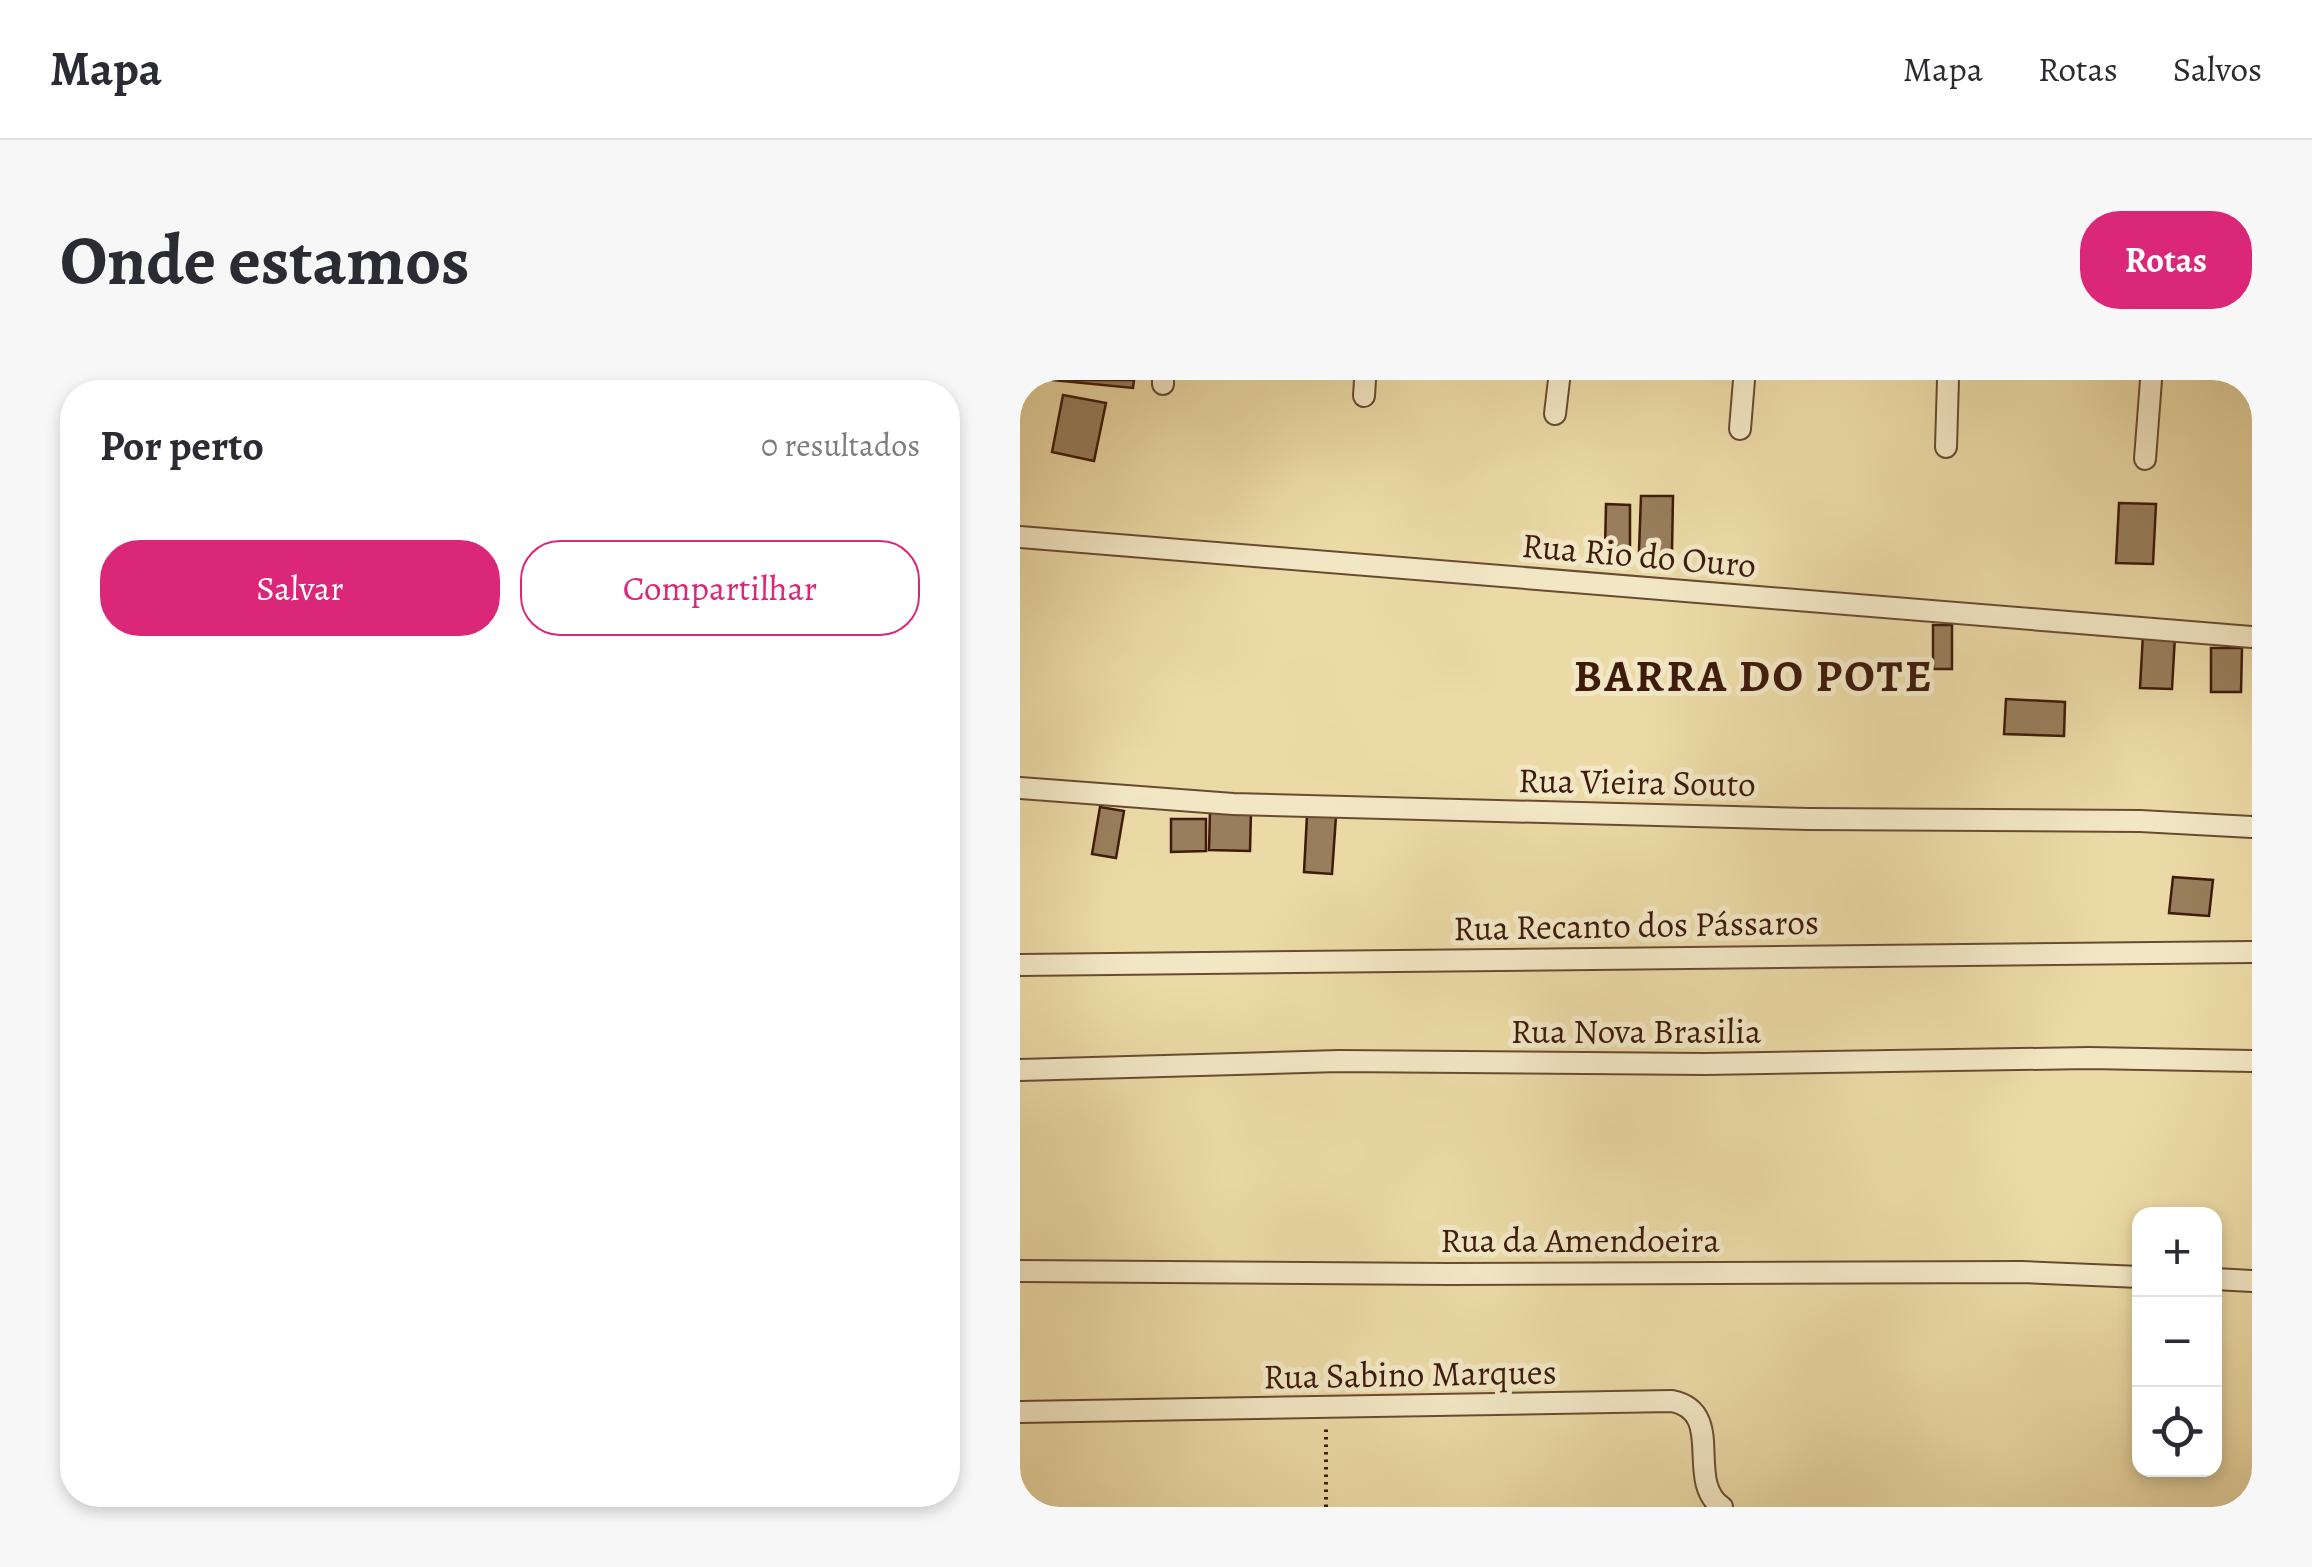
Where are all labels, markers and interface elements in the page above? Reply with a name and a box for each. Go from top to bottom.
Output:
text: Mapa [50,36,162,102]
text: Mapa [1903,45,1983,93]
text: Rotas [2038,45,2118,93]
text: Salvos [2173,45,2262,93]
button: Rotas [2080,211,2252,309]
text: Onde estamos [60,213,470,308]
text: Por perto [100,417,264,474]
text: 0 resultados [761,423,920,467]
street label: Rua Rio do Ouro [1520,521,1758,589]
button: Salvar [100,540,500,636]
button: Compartilhar [520,540,920,636]
district label: BARRA DO POTE [1574,645,1934,707]
street label: Rua Vieira Souto [1518,756,1756,808]
street label: Rua Recanto dos Pássaros [1453,898,1819,952]
street label: Rua Nova Brasilia [1511,1007,1762,1055]
map controls [2132,1207,2222,1477]
button: + [2132,1207,2222,1297]
street label: Rua da Amendoeira [1440,1216,1720,1264]
button: − [2132,1297,2222,1387]
street label: Rua Sabino Marques [1263,1347,1557,1401]
button: locate [2132,1387,2222,1477]

